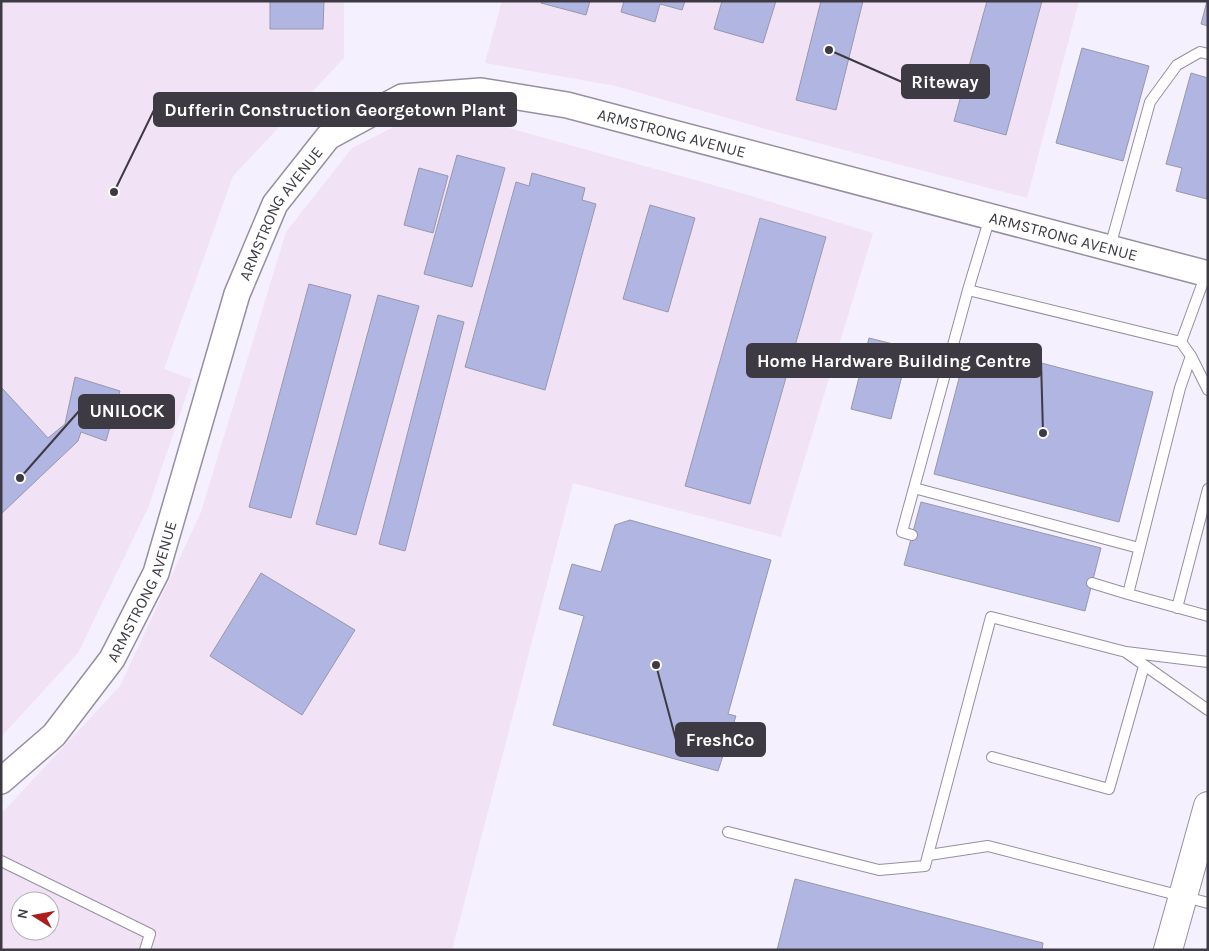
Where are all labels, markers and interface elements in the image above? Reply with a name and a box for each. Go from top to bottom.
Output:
callout: Riteway [902,65,989,98]
text: Riteway [911,71,979,93]
callout: Dufferin Construction Georgetown Plant [154,93,516,126]
text: Dufferin Construction Georgetown Plant [164,99,506,121]
street label: ARMSTRONG AVENUE [596,104,748,161]
street label: ARMSTRONG AVENUE [234,143,326,283]
street label: ARMSTRONG AVENUE [987,207,1140,265]
callout: Home Hardware Building Centre [747,344,1041,377]
text: Home Hardware Building Centre [757,350,1031,372]
callout: UNILOCK [79,395,174,428]
text: UNILOCK [89,400,165,422]
street label: ARMSTRONG AVENUE [103,519,180,665]
callout: FreshCo [676,723,765,756]
text: FreshCo [686,729,754,751]
north arrow [10,891,60,941]
text: N [13,907,32,920]

